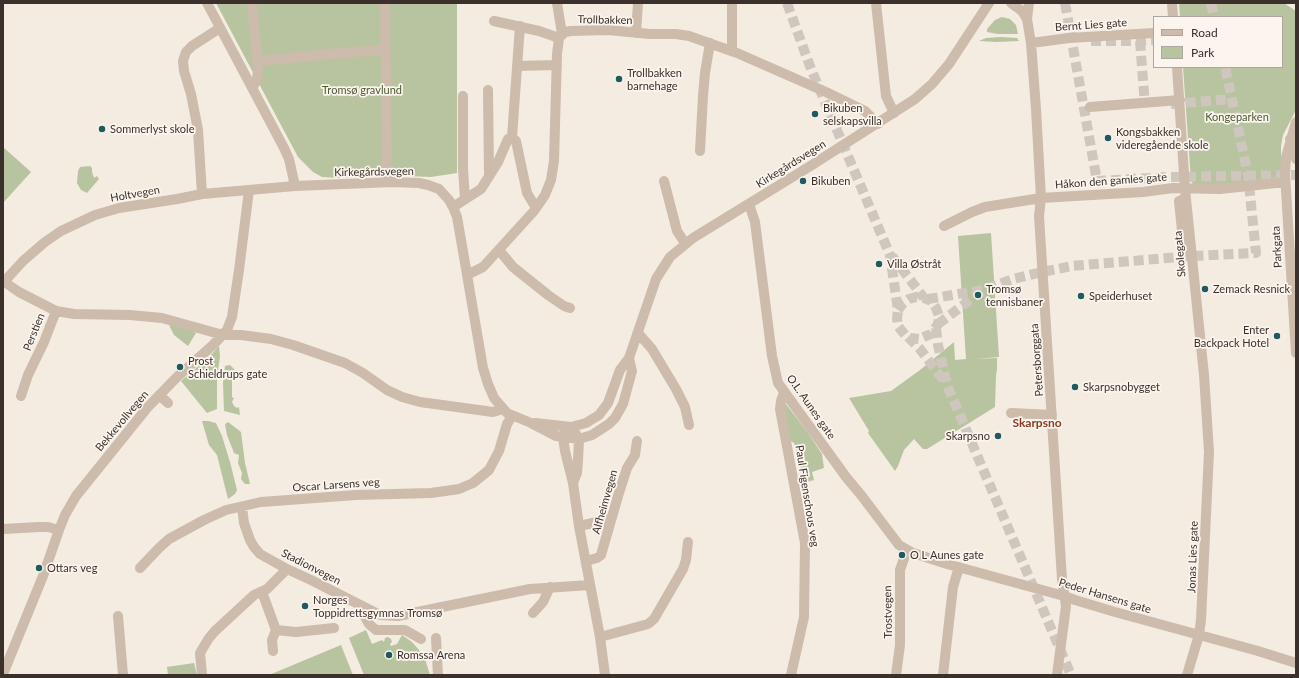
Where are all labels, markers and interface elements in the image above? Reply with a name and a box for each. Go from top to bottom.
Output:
street label: Trollbakken [577,13,633,27]
street label: Bernt Lies gate [1055,16,1127,34]
legend [1153,16,1283,68]
text: Road [1191,25,1218,40]
text: Park [1191,45,1214,60]
place label: Trollbakken barnehage [627,66,682,92]
marker: Trollbakken barnehage [614,74,624,84]
park label: Tromsø gravlund [322,83,402,97]
place label: Bikuben selskapsvilla [823,101,882,127]
marker: Bikuben selskapsvilla [810,109,820,119]
park label: Kongeparken [1205,110,1269,124]
place label: Sommerlyst skole [110,122,194,136]
marker: Sommerlyst skole [97,124,107,134]
place label: Kongsbakken videregående skole [1116,125,1208,151]
marker: Kongsbakken videregående skole [1103,133,1113,143]
street label: Kirkegårdsvegen [754,137,828,191]
street label: Kirkegårdsvegen [334,165,414,179]
street label: Håkon den gamles gate [1055,171,1167,191]
place label: Bikuben [811,174,850,188]
marker: Bikuben [798,176,808,186]
street label: Holtvegen [109,183,161,205]
street label: Parkgata [1269,226,1285,268]
street label: Skolegata [1171,230,1189,278]
place label: Villa Østråt [887,257,941,271]
marker: Villa Østråt [874,259,884,269]
place label: Tromsø tennisbaner [986,282,1043,308]
place label: Zemack Resnick [1213,282,1290,296]
marker: Zemack Resnick [1200,284,1210,294]
place label: Speiderhuset [1089,289,1152,303]
marker: Tromsø tennisbaner [973,290,983,300]
marker: Speiderhuset [1076,291,1086,301]
street label: Perstien [20,311,48,353]
street label: Petersborggata [1028,323,1046,397]
place label: Enter Backpack Hotel [1194,323,1269,349]
marker: Enter Backpack Hotel [1272,331,1282,341]
place label: Prost Schieldrups gate [188,354,267,380]
marker: Prost Schieldrups gate [175,362,185,372]
street label: O.L. Aunes gate [784,372,838,442]
place label: Skarpsnobygget [1083,380,1160,394]
marker: Skarpsnobygget [1070,382,1080,392]
street label: Bekkevollvegen [93,388,151,454]
district label: Skarpsno [1012,416,1062,430]
place label: Skarpsno [946,429,990,443]
marker: Skarpsno [993,431,1003,441]
street label: Paul Figenschous veg [792,444,822,548]
street label: Alfheimvegen [590,468,620,536]
street label: Oscar Larsens veg [292,475,380,495]
street label: Jonas Lies gate [1185,521,1201,593]
street label: Stadionvegen [279,546,343,588]
place label: O L Aunes gate [910,548,984,562]
marker: O L Aunes gate [897,550,907,560]
place label: Ottars veg [47,561,97,575]
marker: Ottars veg [34,563,44,573]
street label: Peder Hansens gate [1057,576,1153,616]
street label: Trostvegen [881,585,895,639]
place label: Norges Toppidrettsgymnas Tromsø [313,593,442,619]
marker: Norges Toppidrettsgymnas Tromsø [300,601,310,611]
place label: Romssa Arena [397,648,465,662]
marker: Romssa Arena [384,650,394,660]

